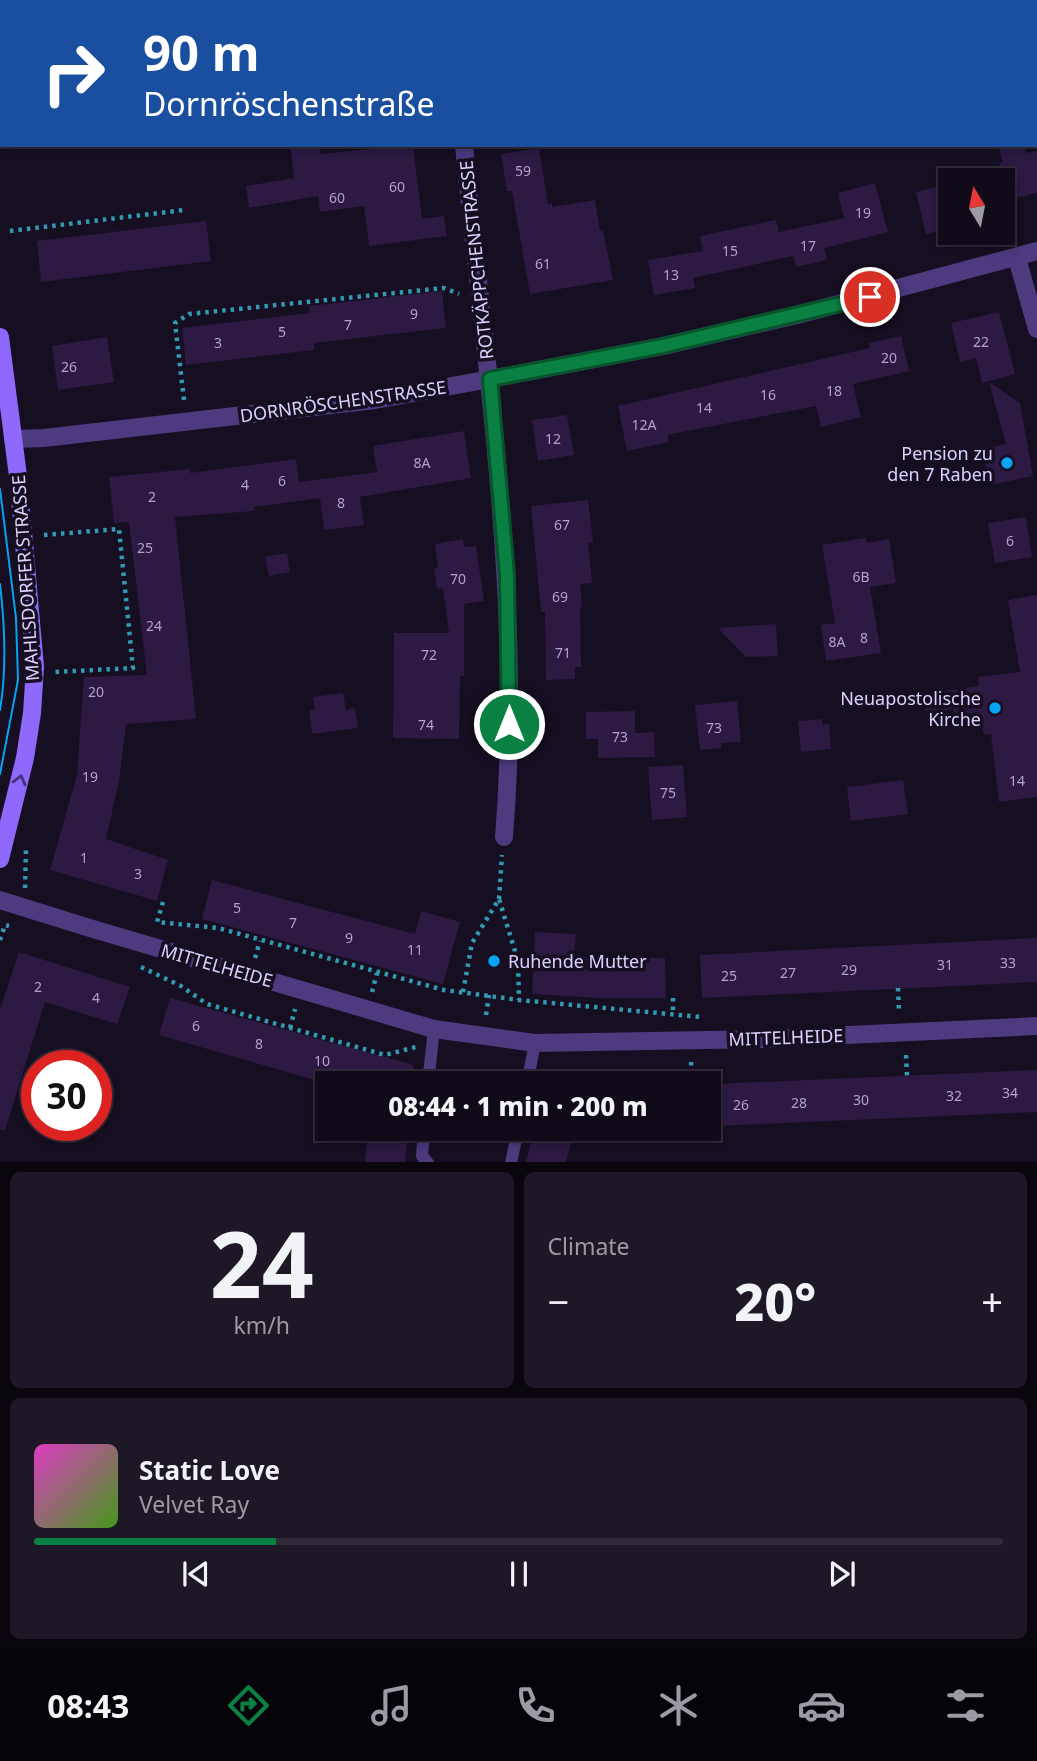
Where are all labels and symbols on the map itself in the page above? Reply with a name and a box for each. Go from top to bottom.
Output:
street label: ROTKÄPPCHENSTRASSE [454,159,498,361]
house number: 59 [515,161,531,180]
north arrow [938,168,1015,245]
house number: 60 [389,177,405,196]
house number: 60 [329,188,345,207]
house number: 19 [855,203,871,222]
house number: 17 [800,236,816,255]
house number: 15 [722,241,738,260]
house number: 61 [535,254,551,273]
house number: 13 [663,265,679,284]
pin [840,267,900,327]
house number: 9 [410,304,418,323]
house number: 7 [344,315,352,334]
house number: 5 [278,322,286,341]
house number: 22 [973,332,989,351]
house number: 3 [214,333,222,352]
house number: 20 [881,348,897,367]
house number: 26 [61,357,77,376]
street label: DORNRÖSCHENSTRASSE [238,375,448,427]
house number: 18 [826,381,842,400]
house number: 16 [760,385,776,404]
house number: 14 [696,398,712,417]
house number: 12A [632,415,657,434]
house number: 12 [545,429,561,448]
place label: Pension zu den 7 Raben [887,441,993,486]
house number: 8A [414,453,431,472]
marker: Pension zu den 7 Raben [999,455,1015,471]
house number: 6 [278,471,286,490]
street label: MAHLSDORFER STRASSE [6,474,44,682]
house number: 4 [241,475,249,494]
house number: 2 [148,487,156,506]
house number: 8 [337,493,345,512]
house number: 67 [554,515,570,534]
house number: 6 [1006,531,1014,550]
house number: 25 [137,538,153,557]
house number: 6B [852,567,870,586]
house number: 70 [450,569,466,588]
house number: 69 [552,587,568,606]
house number: 24 [146,616,162,635]
house number: 8 [860,628,868,647]
house number: 8A [829,632,846,651]
house number: 71 [555,643,571,662]
house number: 72 [421,645,437,664]
house number: 20 [88,682,104,701]
place label: Neuapostolische Kirche [840,686,981,731]
position arrow [472,687,546,761]
marker: Neuapostolische Kirche [987,700,1003,716]
house number: 74 [418,715,434,734]
house number: 73 [706,718,722,737]
house number: 73 [612,727,628,746]
house number: 19 [82,767,98,786]
house number: 14 [1009,771,1025,790]
one-way arrow [12,774,26,786]
house number: 75 [660,783,676,802]
house number: 1 [80,848,88,867]
house number: 3 [134,864,142,883]
house number: 5 [233,898,241,917]
house number: 7 [289,913,297,932]
house number: 9 [345,928,353,947]
street label: MITTELHEIDE [158,938,276,992]
house number: 11 [407,940,423,959]
place label: Ruhende Mutter [508,949,647,973]
marker: Ruhende Mutter [486,953,502,969]
house number: 33 [1000,953,1016,972]
house number: 31 [937,955,953,974]
house number: 29 [841,960,857,979]
house number: 27 [780,963,796,982]
house number: 25 [721,966,737,985]
house number: 2 [34,977,42,996]
house number: 4 [92,988,100,1007]
house number: 6 [192,1016,200,1035]
street label: MITTELHEIDE [728,1023,844,1051]
house number: 8 [255,1034,263,1053]
speed limit sign: 30 [21,1050,112,1141]
house number: 10 [314,1051,330,1070]
house number: 34 [1002,1083,1018,1102]
house number: 32 [946,1086,962,1105]
house number: 30 [853,1090,869,1109]
house number: 28 [791,1093,807,1112]
house number: 26 [733,1095,749,1114]

